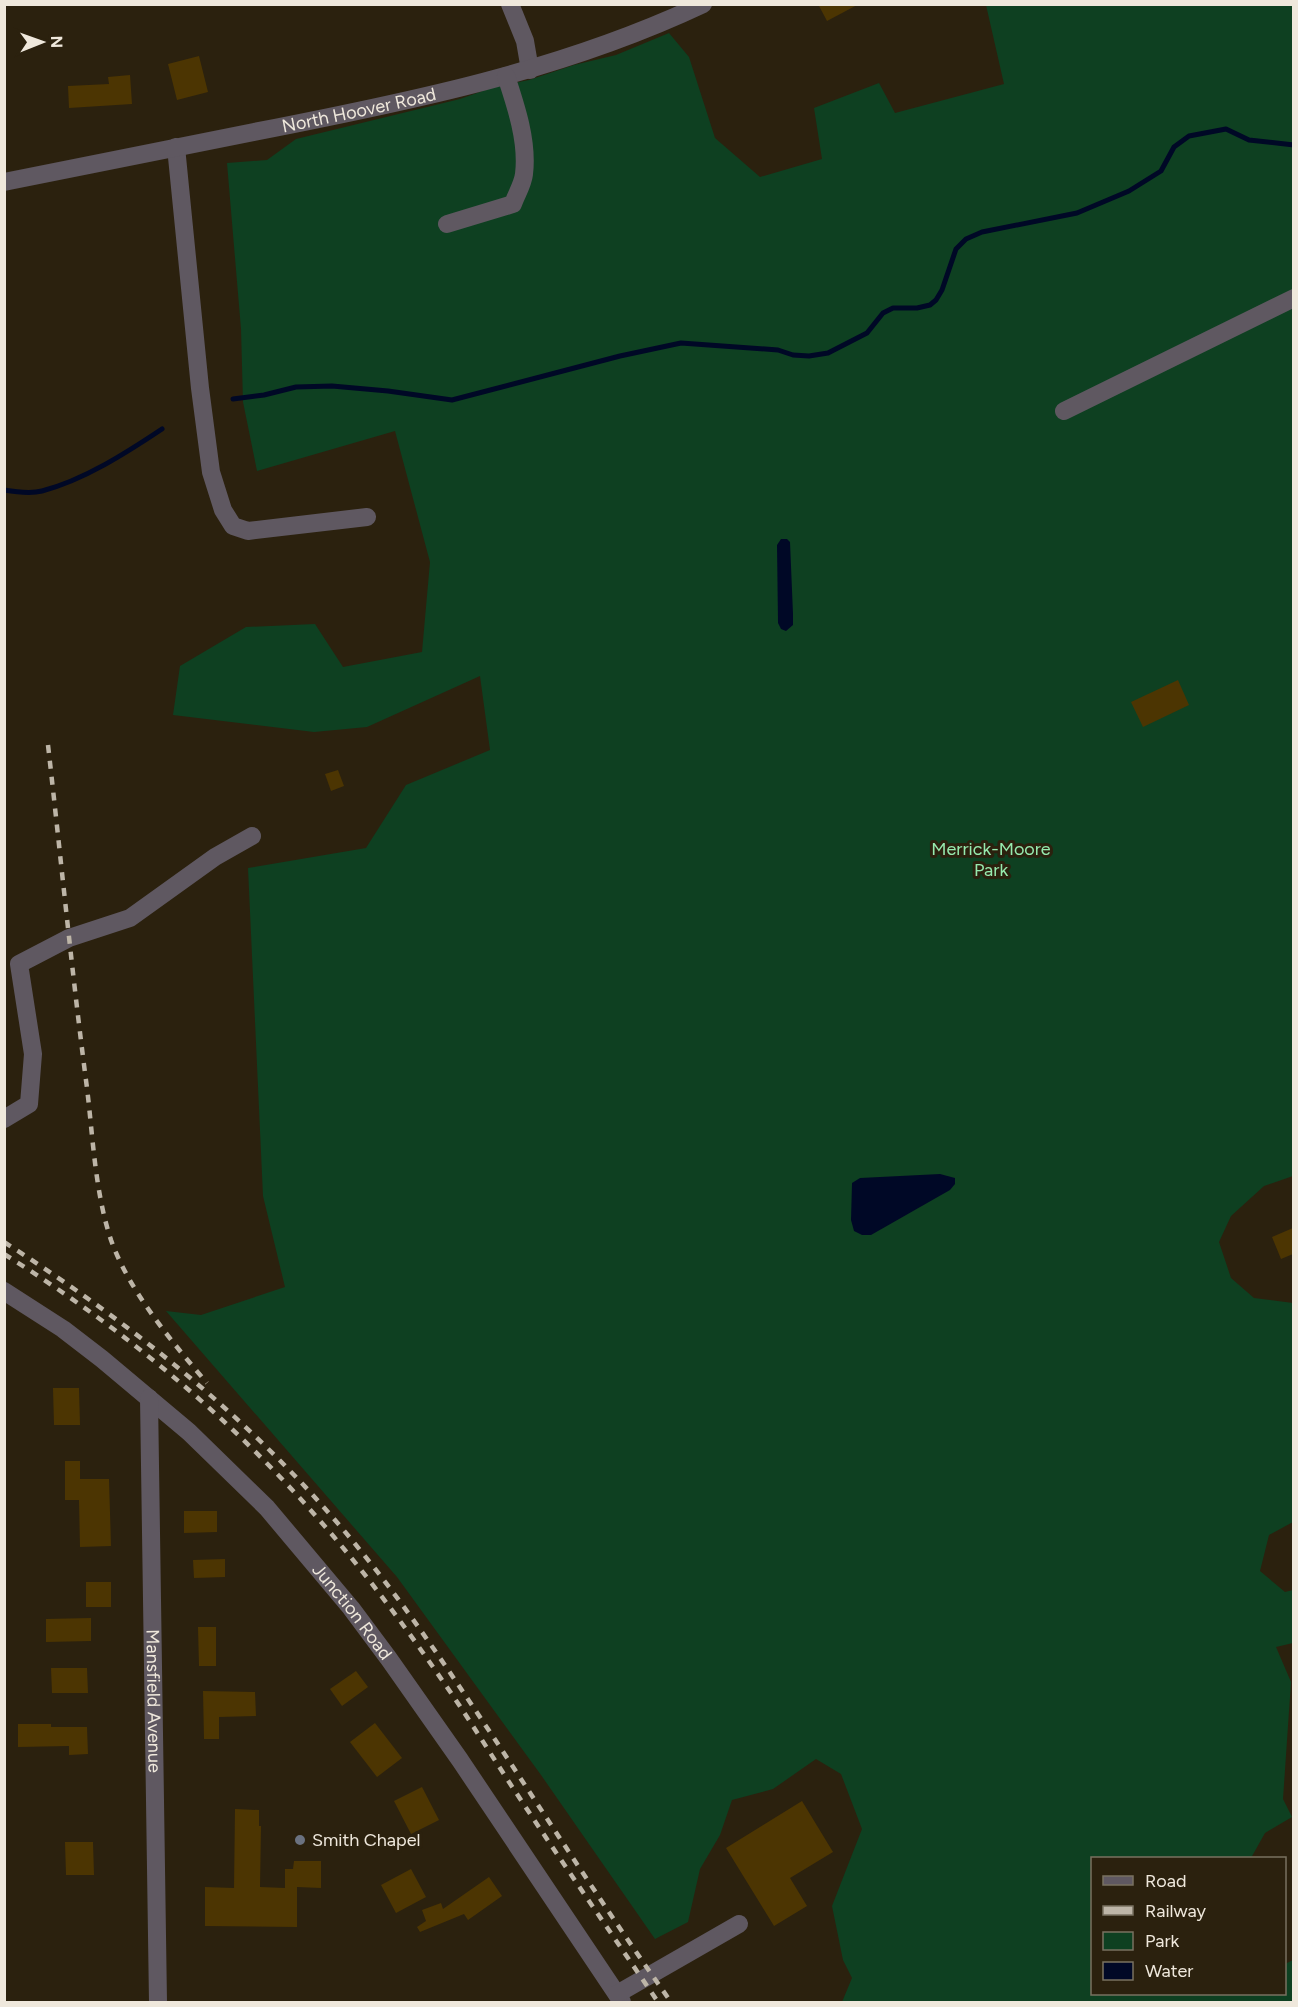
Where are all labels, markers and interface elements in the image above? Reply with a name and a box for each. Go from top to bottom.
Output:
north arrow [12,12,72,72]
text: N [47,35,66,48]
street label: North Hoover Road [280,83,438,137]
park label: Merrick-Moore Park [931,838,1051,881]
street label: Junction Road [307,1559,397,1664]
street label: Mansfield Avenue [141,1629,166,1773]
place label: Smith Chapel [312,1829,420,1851]
marker: Smith Chapel [293,1833,307,1847]
legend [1091,1857,1286,1995]
text: Road [1145,1870,1186,1892]
text: Railway [1145,1900,1207,1922]
text: Park [1145,1930,1180,1952]
text: Water [1145,1960,1193,1982]

